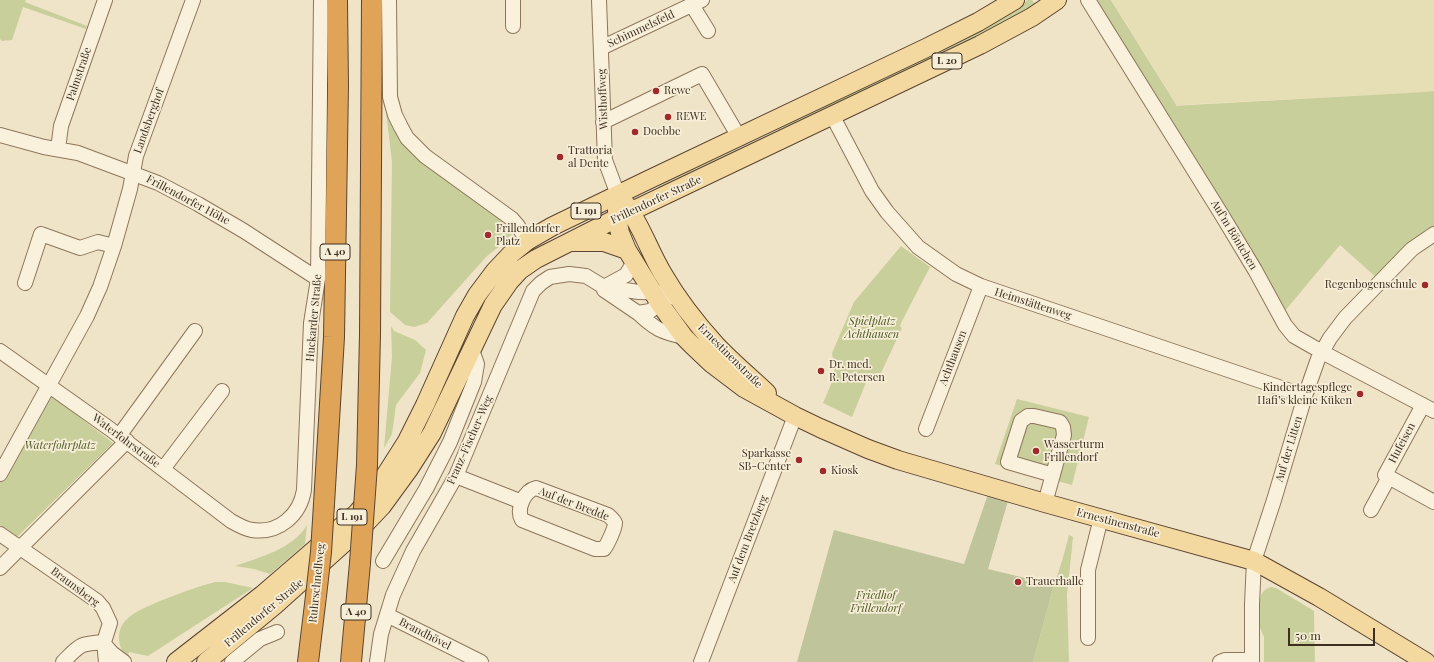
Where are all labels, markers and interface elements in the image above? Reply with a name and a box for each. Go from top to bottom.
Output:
street label: Schimmelsfeld [605,8,677,50]
street label: Palmstraße [64,45,94,103]
road number: L 20 [932,53,962,69]
street label: Wisthoffweg [595,68,611,130]
place label: Rewe [664,84,691,98]
marker: Rewe [651,86,661,96]
street label: Landsberghof [131,87,167,155]
place label: REWE [676,110,706,124]
marker: REWE [663,112,673,122]
place label: Doebbe [643,125,680,139]
marker: Doebbe [630,127,640,137]
place label: Trattoria al Dente [568,144,612,170]
marker: Trattoria al Dente [555,152,565,162]
street label: Frillendorfer Höhe [144,172,232,228]
street label: Frillendorfer Straße [608,173,704,227]
street label: Auf'm Böntchen [1208,198,1260,272]
road number: L 191 [571,203,601,219]
place label: Frillendorfer Platz [496,222,560,248]
marker: Frillendorfer Platz [483,230,493,240]
road number: A 40 [320,244,350,260]
street label: Huckarder Straße [304,274,324,362]
place label: Regenbogenschule [1325,278,1417,292]
marker: Regenbogenschule [1420,280,1430,290]
street label: Heimstättenweg [993,285,1073,323]
park label: Spielplatz Achthausen [845,315,899,341]
street label: Ernestinenstraße [695,321,765,391]
street label: Achthausen [936,329,970,387]
place label: Dr. med. R. Petersen [829,358,885,384]
marker: Dr. med. R. Petersen [816,366,826,376]
place label: Kindertagespflege Hafi’s kleine Küken [1257,381,1352,407]
marker: Kindertagespflege Hafi’s kleine Küken [1355,389,1365,399]
street label: Franz-Fischer-Weg [444,393,496,487]
street label: Waterfohrstraße [90,411,162,471]
street label: Auf der Litten [1273,414,1305,484]
street label: Hufeisen [1386,421,1418,465]
place label: Wasserturm Frillendorf [1044,438,1104,464]
park label: Waterfohrplatz [24,439,96,453]
marker: Wasserturm Frillendorf [1031,446,1041,456]
place label: Sparkasse SB-Center [739,447,791,473]
marker: Sparkasse SB-Center [794,455,804,465]
place label: Kiosk [831,464,858,478]
marker: Kiosk [818,466,828,476]
street label: Auf der Bredde [537,485,611,523]
street label: Auf dem Bretzberg [725,493,771,585]
street label: Ernestinenstraße [1075,506,1161,540]
road number: L 191 [337,509,367,525]
street label: Ruhrschnellweg [306,543,328,623]
street label: Braunsberg [48,564,102,610]
place label: Trauerhalle [1026,575,1084,589]
street label: Frillendorfer Straße [222,576,306,650]
marker: Trauerhalle [1013,577,1023,587]
park label: Friedhof Frillendorf [850,589,902,615]
road number: A 40 [341,604,371,620]
street label: Brandhövel [397,615,453,653]
scale bar [1290,620,1377,646]
text: 50 m [1295,627,1321,643]

